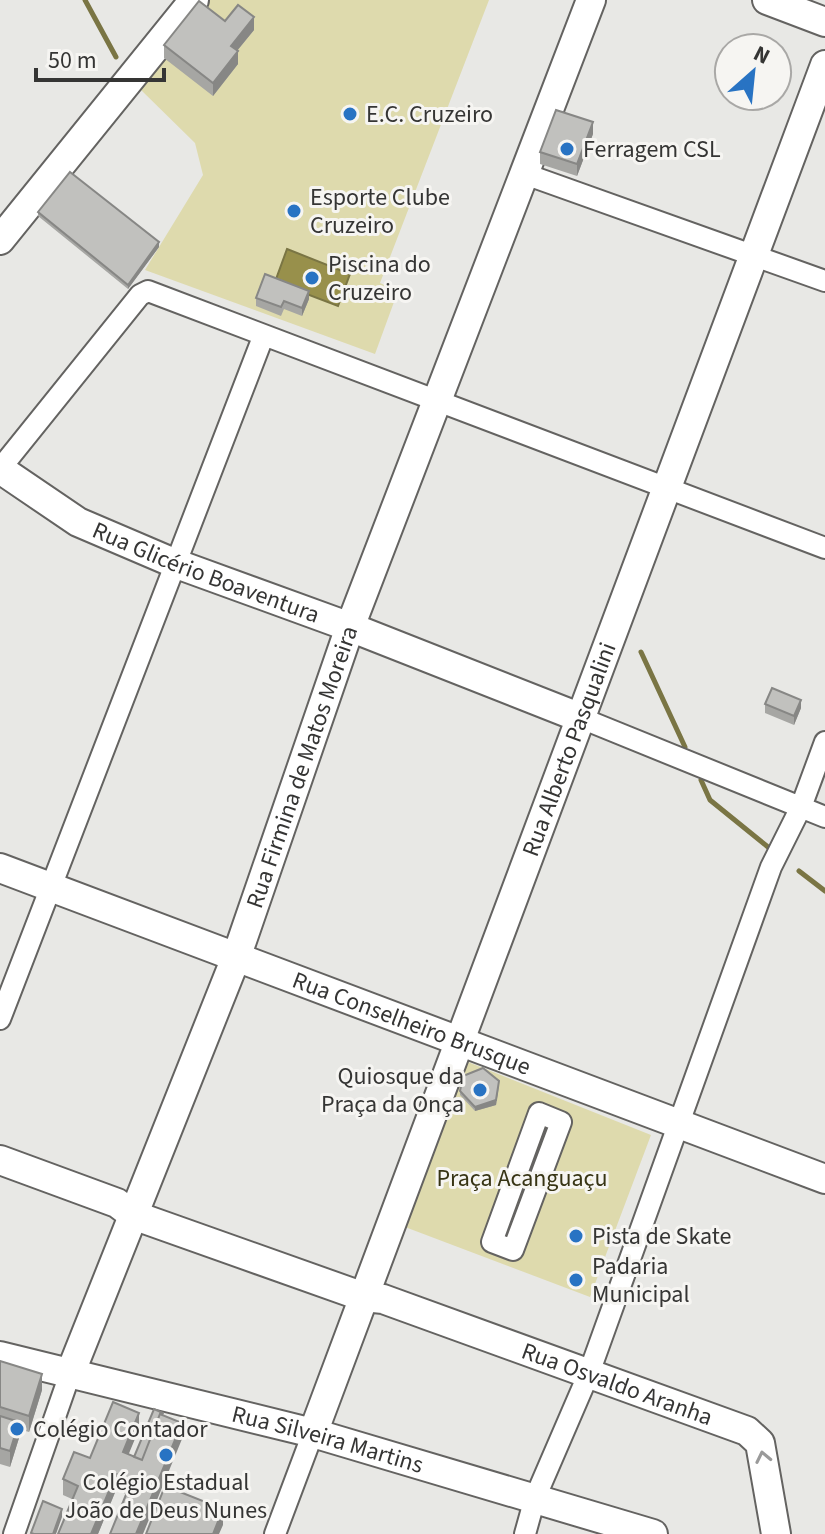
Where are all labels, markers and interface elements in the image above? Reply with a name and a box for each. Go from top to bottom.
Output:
scale bar [36,32,164,82]
north arrow [713,32,793,112]
text: N [748,37,775,73]
text: 50 m [48,43,97,78]
place label: E.C. Cruzeiro [366,97,493,132]
marker: E.C. Cruzeiro [341,105,359,123]
place label: Ferragem CSL [583,132,721,167]
marker: Ferragem CSL [558,140,576,158]
place label: Esporte Clube Cruzeiro [310,180,450,243]
marker: Esporte Clube Cruzeiro [285,202,303,220]
place label: Piscina do Cruzeiro [328,247,431,310]
marker: Piscina do Cruzeiro [303,269,321,287]
street label: Rua Glicério Boaventura [87,513,325,632]
street label: Rua Firmina de Matos Moreira [237,621,367,913]
street label: Rua Alberto Pasqualini [513,637,625,861]
street label: Rua Conselheiro Brusque [288,962,536,1084]
place label: Quiosque da Praça da Onça [321,1059,464,1122]
marker: Quiosque da Praça da Onça [471,1081,489,1099]
park label: Praça Acanguaçu [436,1161,608,1196]
place label: Pista de Skate [592,1219,732,1254]
marker: Pista de Skate [567,1227,585,1245]
place label: Padaria Municipal [592,1249,690,1312]
marker: Padaria Municipal [567,1271,585,1289]
street label: Rua Osvaldo Aranha [517,1333,718,1435]
street label: Rua Silveira Martins [228,1396,428,1482]
place label: Colégio Contador [33,1412,208,1447]
marker: Colégio Contador [8,1420,26,1438]
marker: Colégio Estadual João de Deus Nunes [157,1446,175,1464]
one-way arrow [755,1451,772,1465]
place label: Colégio Estadual João de Deus Nunes [65,1465,267,1528]

